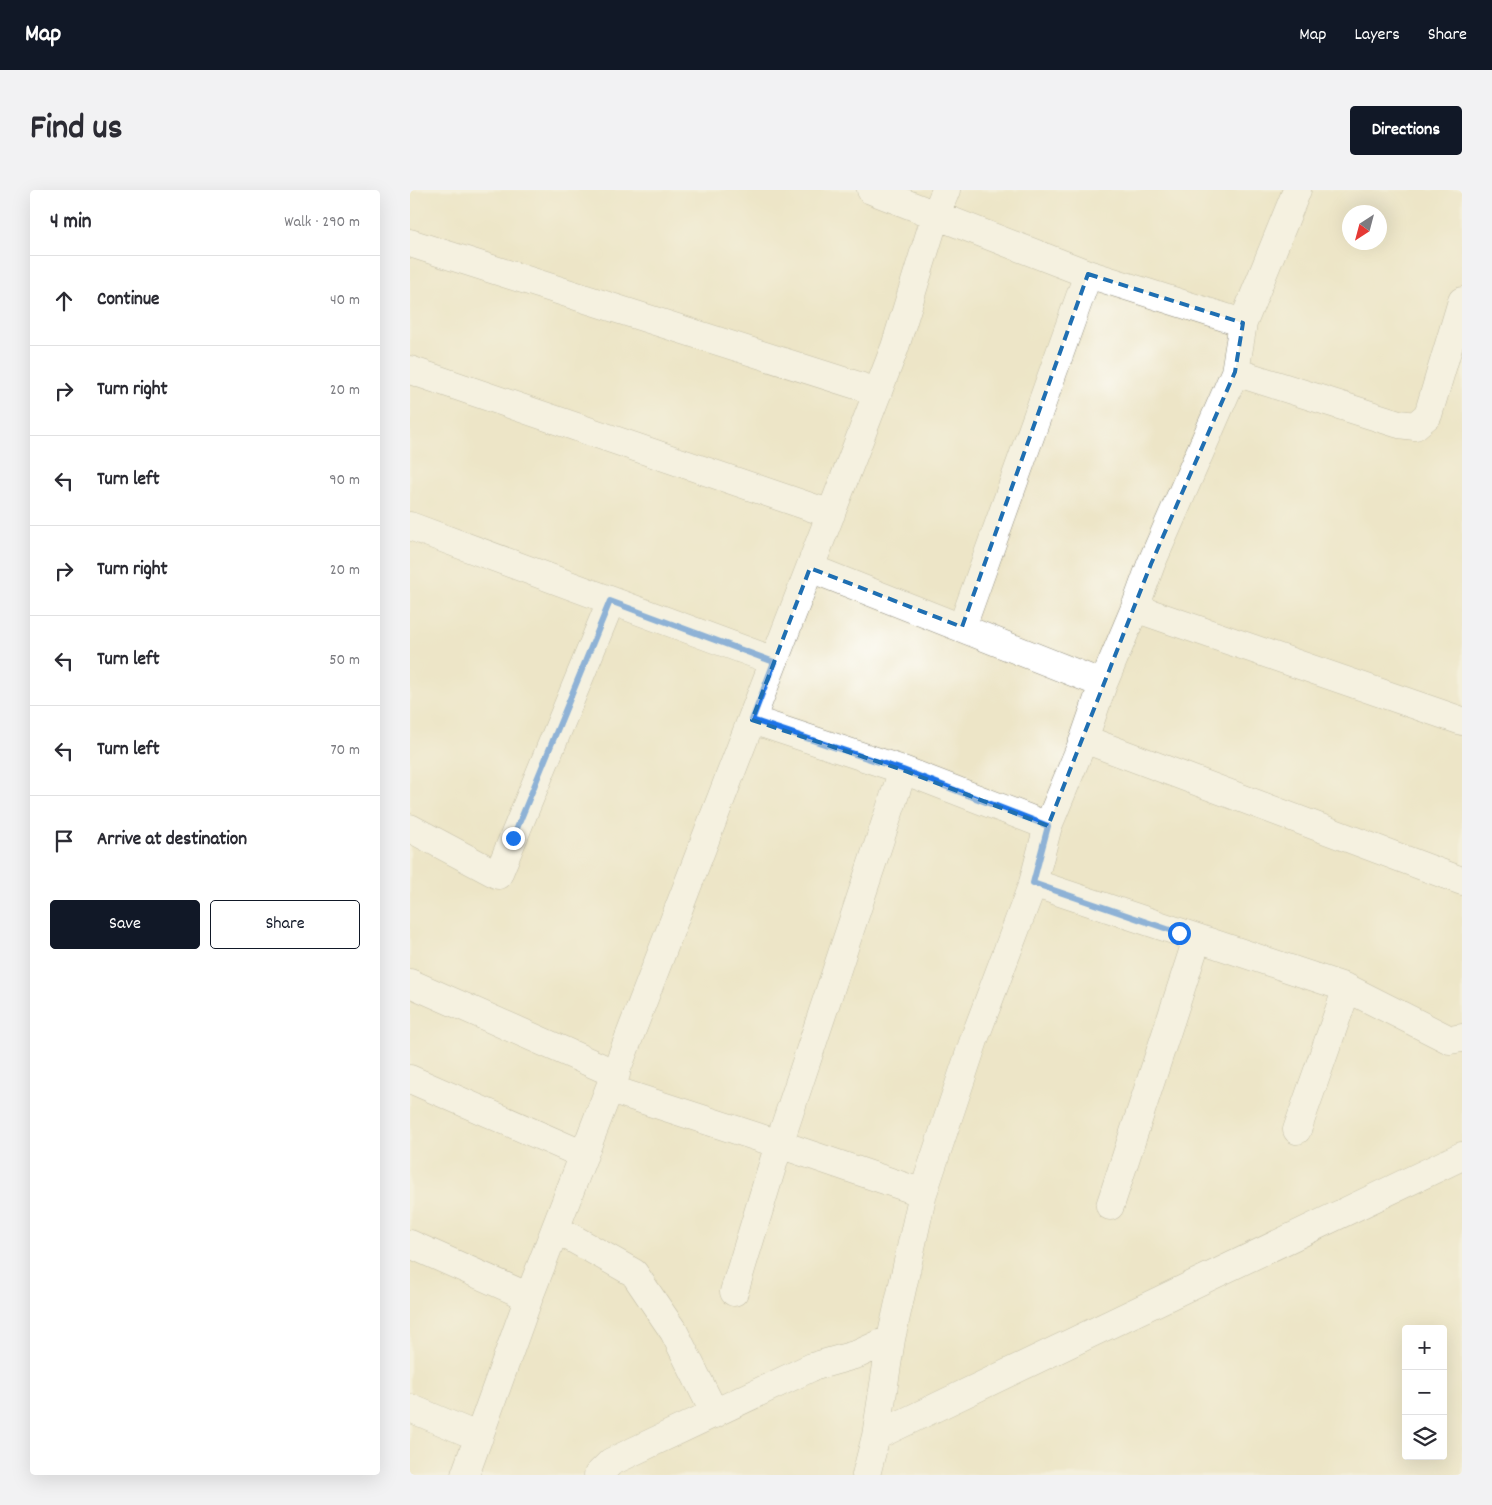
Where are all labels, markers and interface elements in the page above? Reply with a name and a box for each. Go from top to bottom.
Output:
text: Map [25,18,61,52]
text: Map [1299,23,1326,48]
text: Layers [1354,23,1400,48]
text: Share [1428,23,1467,48]
text: Find us [30,105,122,155]
button: Directions [1350,106,1462,155]
north arrow [1342,205,1387,250]
text: 4 min [50,208,92,238]
text: Walk · 290 m [284,211,360,234]
icon: ahead [50,287,78,315]
text: Continue [97,287,159,314]
text: 40 m [330,289,360,312]
icon: right [50,377,78,405]
text: Turn right [97,377,168,404]
text: 20 m [330,379,360,402]
icon: left [50,467,78,495]
text: Turn left [97,467,160,494]
text: 90 m [329,469,360,492]
icon: right [50,557,78,585]
text: Turn right [97,557,168,584]
text: 20 m [330,559,360,582]
icon: left [50,647,78,675]
text: Turn left [97,647,160,674]
text: 50 m [329,649,360,672]
icon: left [50,737,78,765]
text: Turn left [97,737,160,764]
text: 70 m [330,739,360,762]
icon: arrive [50,827,78,855]
text: Arrive at destination [97,827,247,854]
route end [502,827,525,850]
button: Save [50,900,200,949]
button: Share [210,900,360,949]
route start [1168,922,1191,945]
map controls [1402,1325,1447,1460]
button: + [1402,1325,1447,1370]
button: − [1402,1370,1447,1415]
button: layers [1402,1415,1447,1460]

